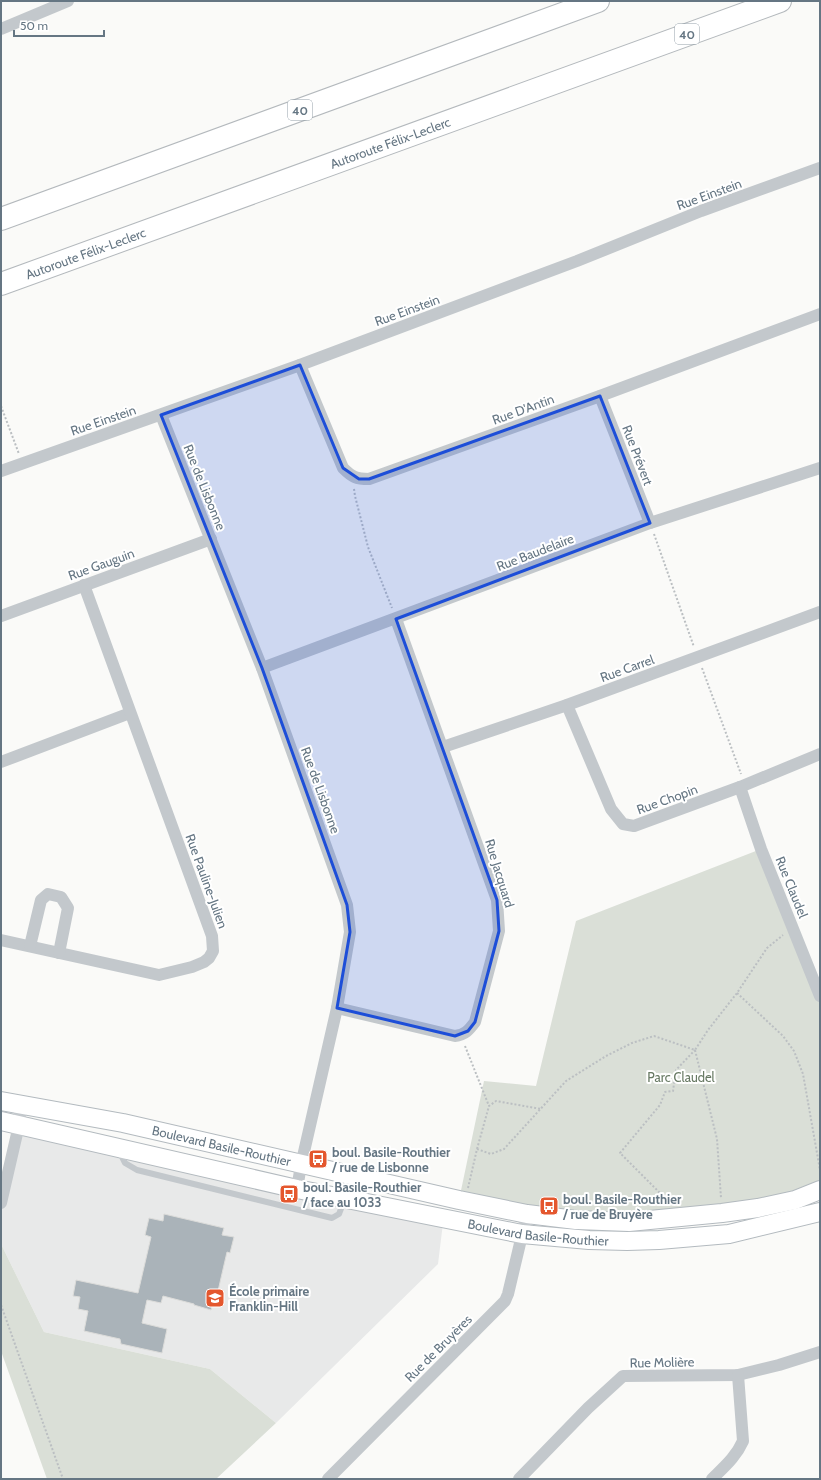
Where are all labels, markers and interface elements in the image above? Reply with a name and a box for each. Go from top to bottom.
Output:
scale bar [14,12,104,38]
text: 50 m [20,18,48,33]
road number: 40 [675,24,699,44]
road number: 40 [288,100,312,120]
street label: Autoroute Félix-Leclerc [328,113,453,172]
street label: Rue Einstein [674,175,744,213]
street label: Autoroute Félix-Leclerc [23,224,148,282]
street label: Rue Einstein [372,291,442,329]
street label: Rue D'Antin [490,390,556,428]
street label: Rue Einstein [68,401,138,439]
street label: Rue Prévert [619,423,657,488]
street label: Rue de Lisbonne [181,442,230,533]
street label: Rue Baudelaire [494,530,576,574]
street label: Rue Gauguin [66,545,136,583]
street label: Rue Carrel [598,651,656,685]
street label: Rue de Lisbonne [298,744,344,836]
street label: Rue Chopin [634,781,700,817]
street label: Rue Pauline-Julien [182,832,232,930]
street label: Rue Jacquard [482,837,518,909]
street label: Rue Claudel [772,854,812,920]
park label: Parc Claudel [647,1069,715,1085]
street label: Boulevard Basile-Routhier [151,1122,293,1169]
place label: boul. Basile-Routhier / rue de Lisbonne [331,1144,451,1175]
bus stop icon: boul. Basile-Routhier / rue de Lisbonne [307,1148,329,1170]
place label: boul. Basile-Routhier / face au 1033 [302,1179,422,1210]
bus stop icon: boul. Basile-Routhier / face au 1033 [278,1183,300,1205]
place label: boul. Basile-Routhier / rue de Bruyère [562,1191,682,1222]
bus stop icon: boul. Basile-Routhier / rue de Bruyère [538,1195,560,1217]
street label: Boulevard Basile-Routhier [466,1215,610,1249]
place label: École primaire Franklin-Hill [229,1282,309,1314]
school or university icon: École primaire Franklin-Hill [204,1287,226,1309]
street label: Rue de Bruyères [401,1311,475,1385]
street label: Rue Molière [630,1353,695,1371]

